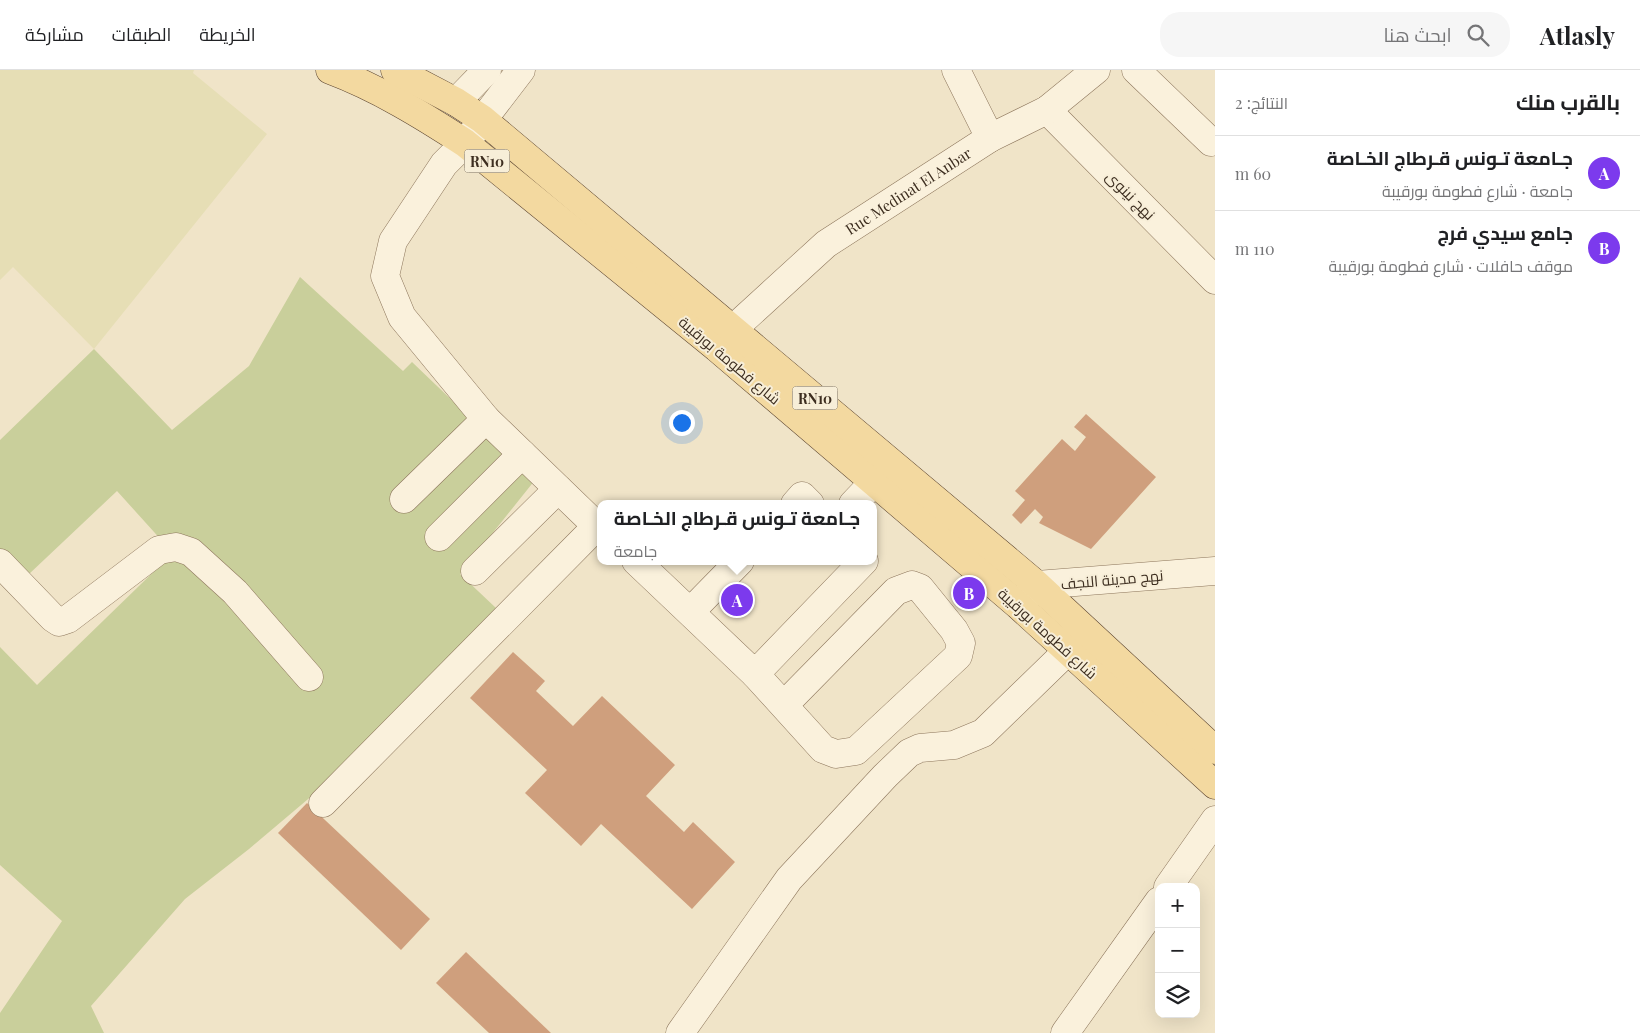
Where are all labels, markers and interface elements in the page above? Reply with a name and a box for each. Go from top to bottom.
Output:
search box [1160,12,1510,57]
text: Atlasly [1540,19,1615,51]
text: ابحث هنا [1383,21,1452,47]
icon: search [1464,21,1492,49]
text: مشاركة [25,22,84,46]
text: الطبقات [112,22,171,46]
text: الخريطة [199,22,256,46]
text: بالقرب منك [1516,87,1620,115]
text: النتائج: 2 [1235,92,1288,113]
street label: Rue Medinat El Anbar [841,143,975,239]
text: جـامعة تـونس قـرطاج الخـاصة [1327,144,1573,170]
road number: RN10 [464,150,510,172]
text: 60 m [1235,163,1271,184]
text: A [1599,163,1609,184]
street label: نهج نینوى [1101,166,1160,225]
text: جامعة · شارع فطومة بورقيبة [1382,180,1573,201]
text: جامع سيدي فرج [1437,219,1573,245]
text: 110 m [1235,238,1275,259]
text: B [1599,238,1609,259]
text: موقف حافلات · شارع فطومة بورقيبة [1329,255,1573,276]
street label: شارع فطومة بورقيبة [674,312,785,410]
road number: RN10 [792,386,838,409]
your location [669,410,695,436]
popup [597,500,877,565]
text: جـامعة تـونس قـرطاج الخـاصة [614,504,860,530]
text: جامعة [614,540,657,561]
street label: نهج مدينة النجف [1060,565,1164,595]
pin: B [953,574,985,612]
pin: A [721,581,753,619]
street label: شارع فطومة بورقيبة [993,583,1102,684]
map controls [1155,883,1200,1018]
button: + [1155,883,1200,928]
button: − [1155,928,1200,973]
button: layers [1155,973,1200,1018]

